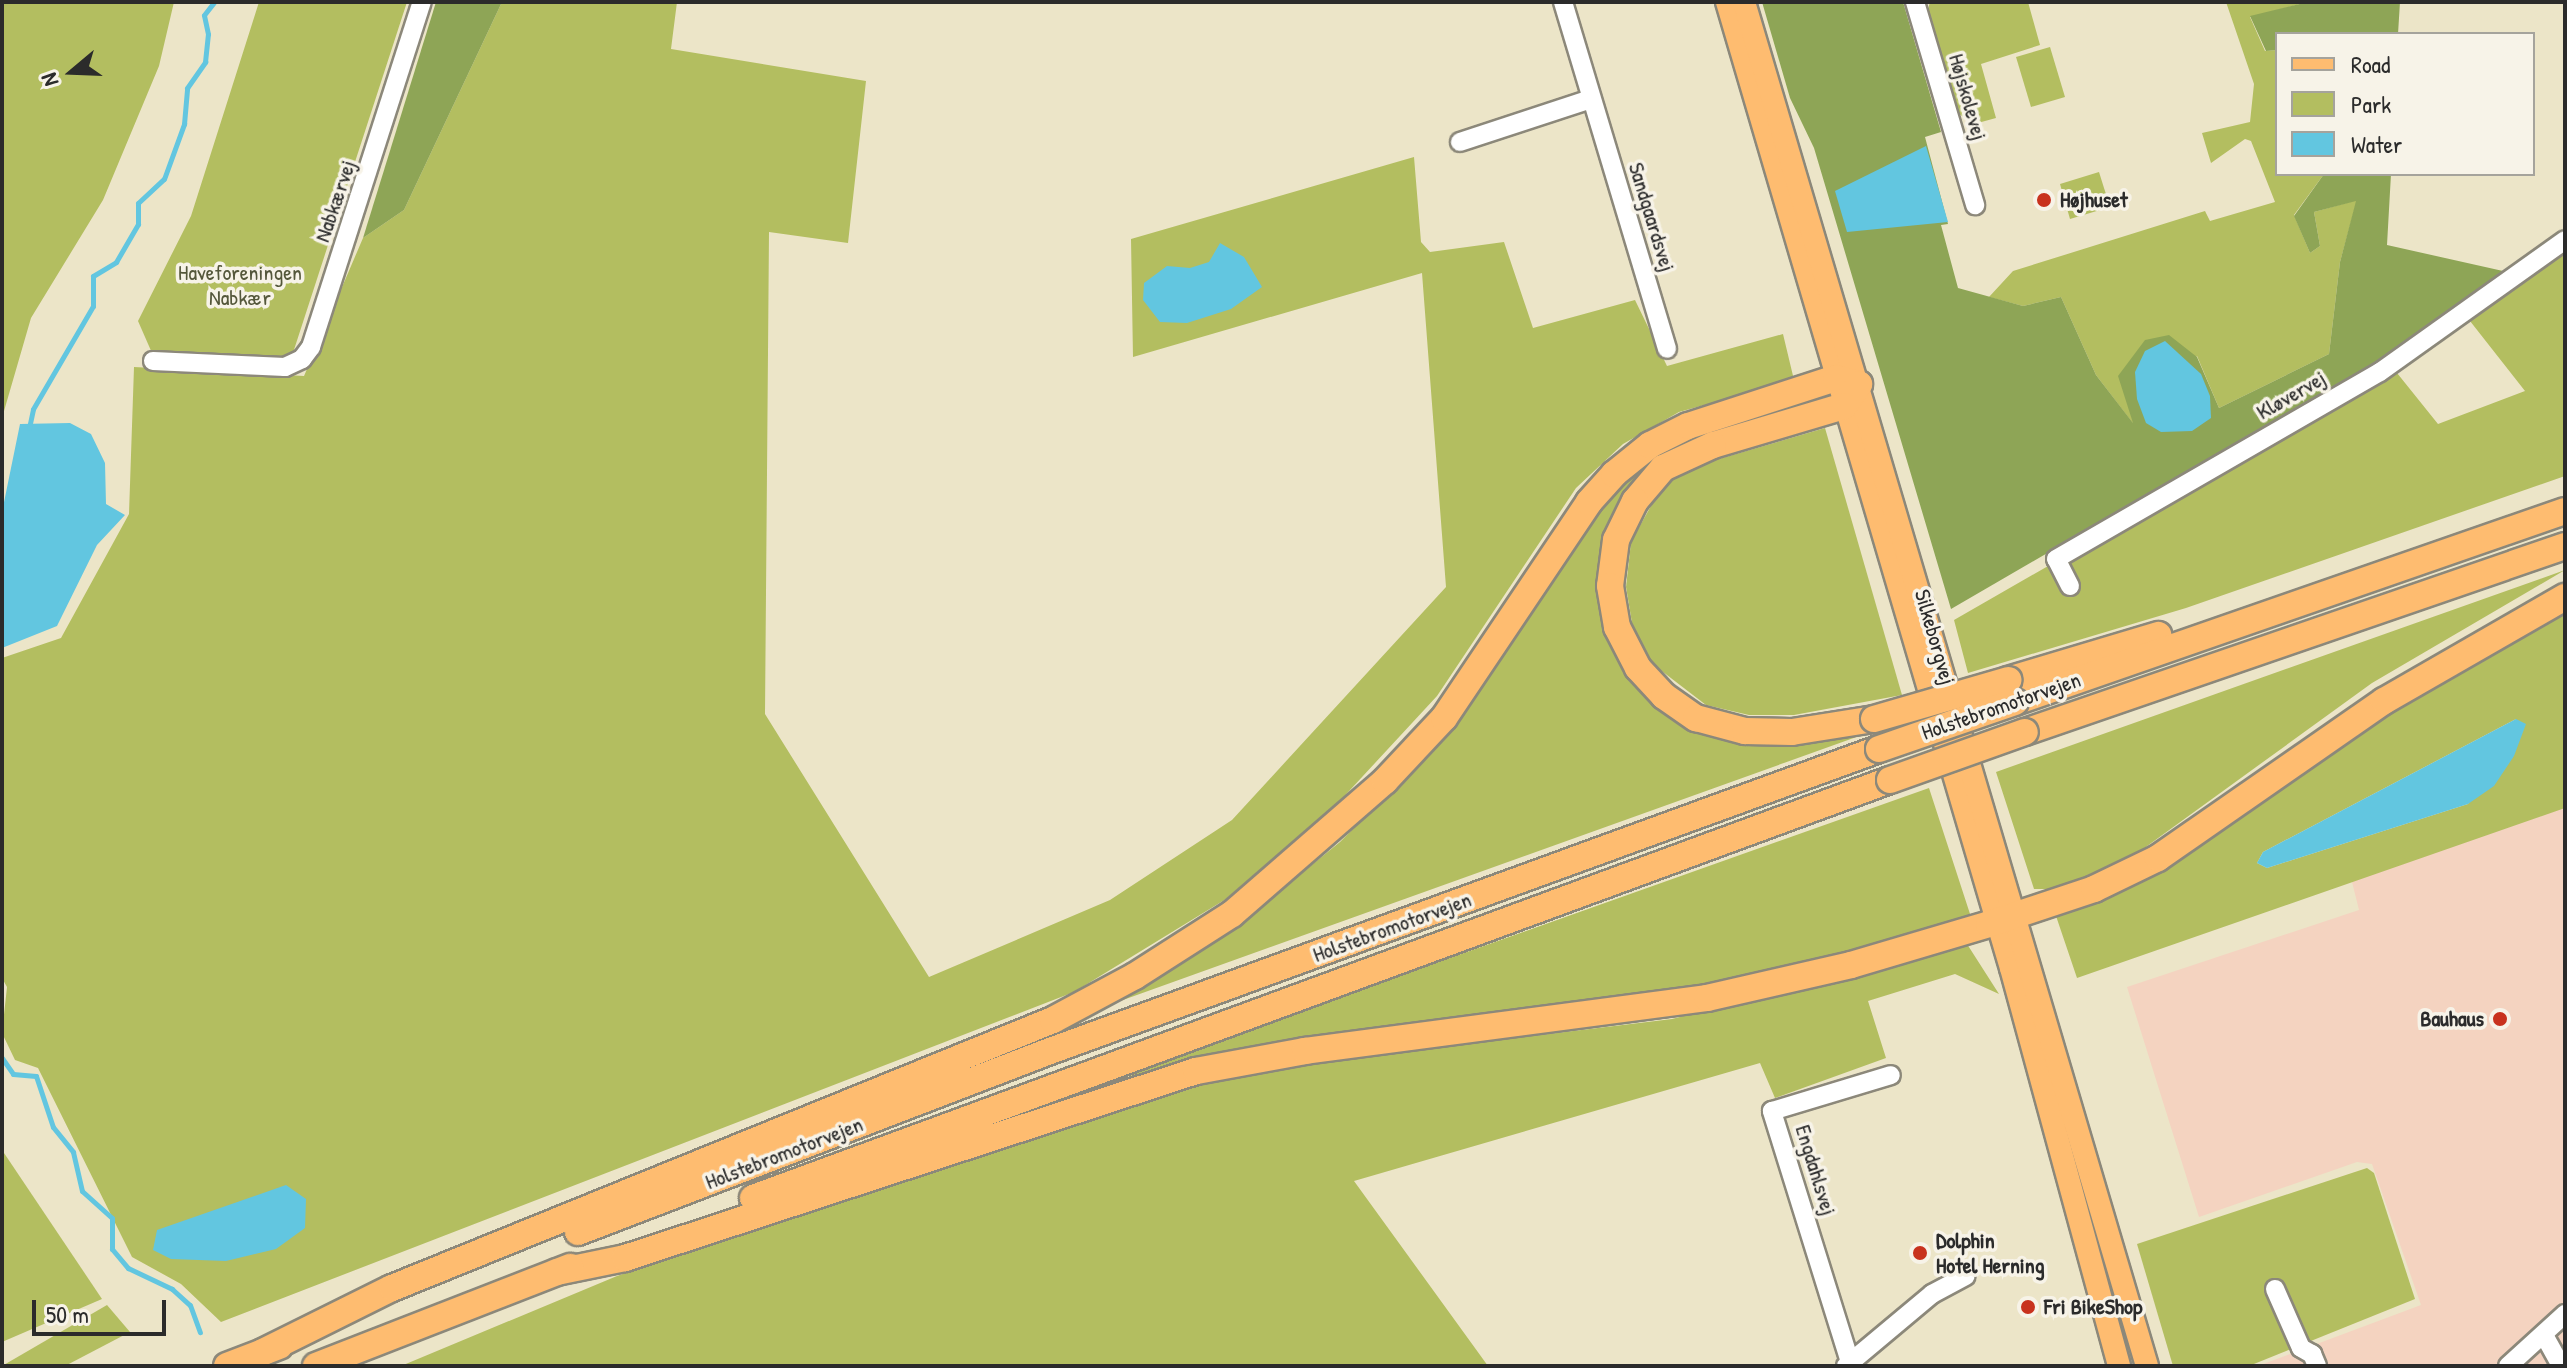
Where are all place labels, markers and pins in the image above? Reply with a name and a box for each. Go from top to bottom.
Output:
place label: Højhuset [2060,187,2128,213]
marker: Højhuset [2035,191,2053,209]
place label: Bauhaus [2420,1006,2484,1032]
marker: Bauhaus [2491,1010,2509,1028]
place label: Dolphin Hotel Herning [1936,1227,2045,1278]
marker: Dolphin Hotel Herning [1911,1244,1929,1262]
place label: Fri BikeShop [2044,1294,2142,1320]
marker: Fri BikeShop [2019,1298,2037,1316]

